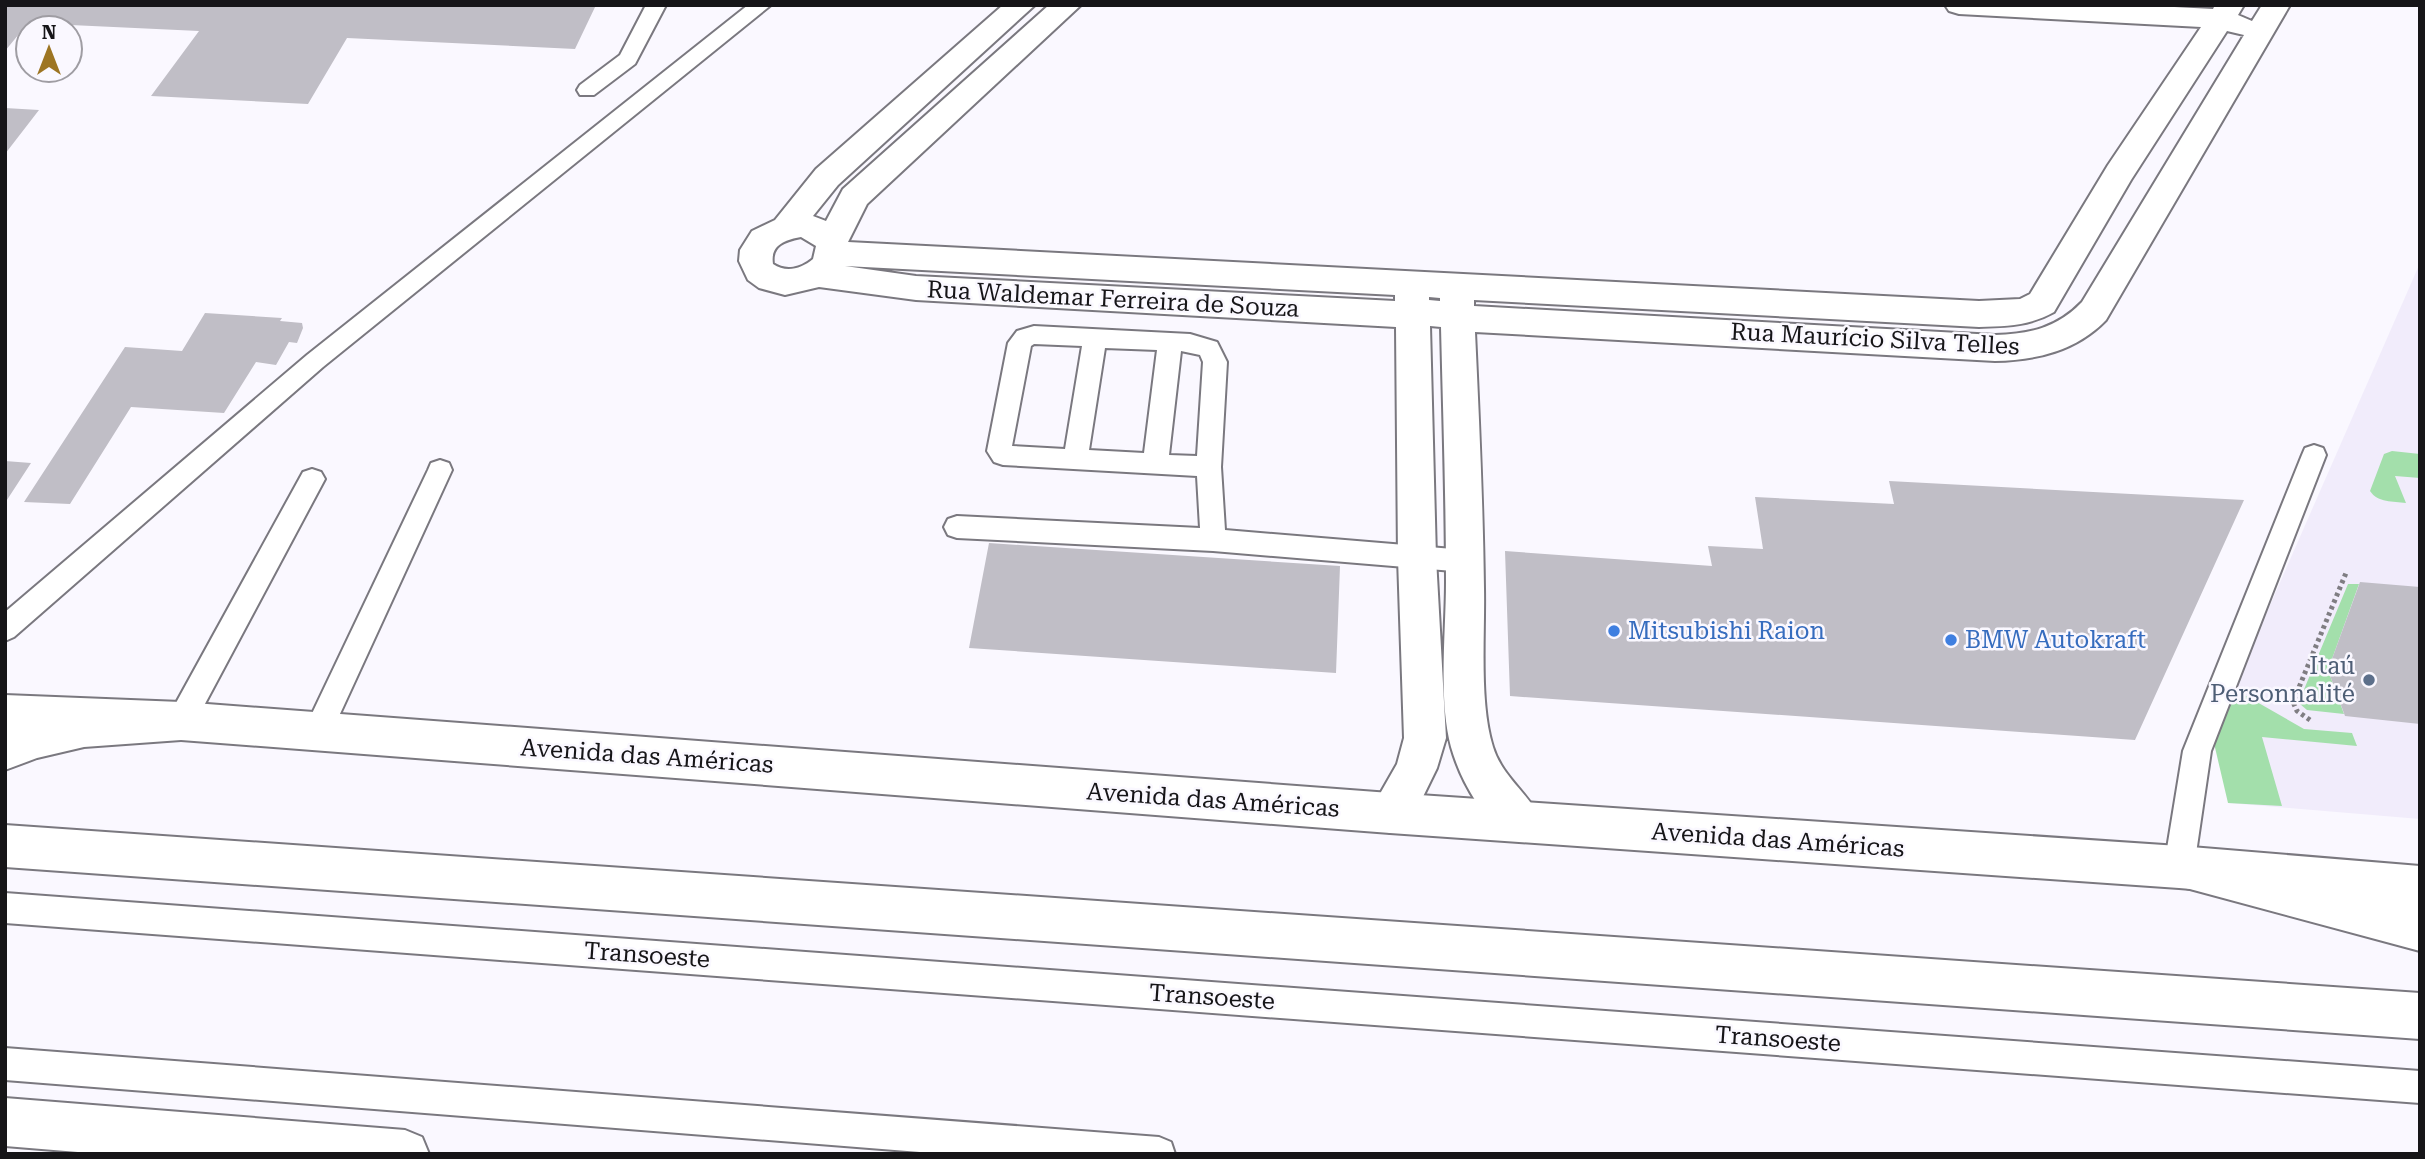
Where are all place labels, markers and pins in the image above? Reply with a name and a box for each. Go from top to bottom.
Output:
place label: Mitsubishi Raion [1628,617,1825,645]
marker: Mitsubishi Raion [1606,623,1622,639]
place label: BMW Autokraft [1965,626,2146,654]
marker: BMW Autokraft [1943,632,1959,648]
place label: Itaú Personnalité [2210,652,2355,708]
marker: Itaú Personnalité [2361,672,2377,688]

